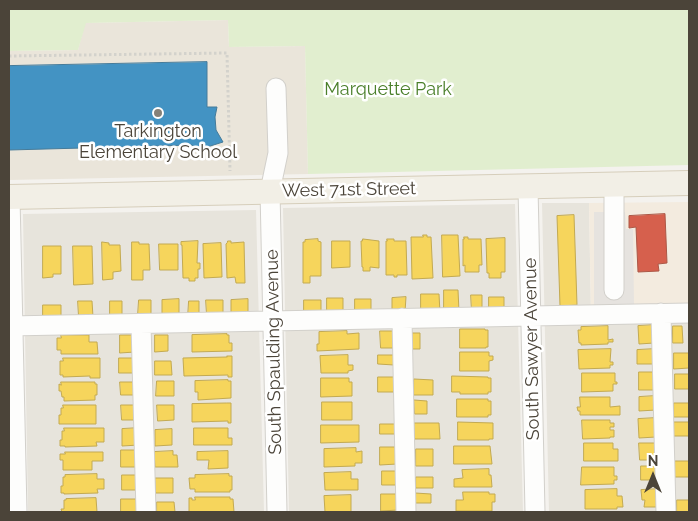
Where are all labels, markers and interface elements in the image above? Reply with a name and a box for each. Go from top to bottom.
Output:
park label: Marquette Park [324,79,452,101]
marker: Tarkington Elementary School [152,107,164,119]
place label: Tarkington Elementary School [79,121,237,163]
street label: West 71st Street [282,178,416,202]
street label: South Spaulding Avenue [261,249,287,455]
street label: South Sawyer Avenue [520,258,544,440]
north arrow [628,451,678,501]
text: N [648,453,658,469]

